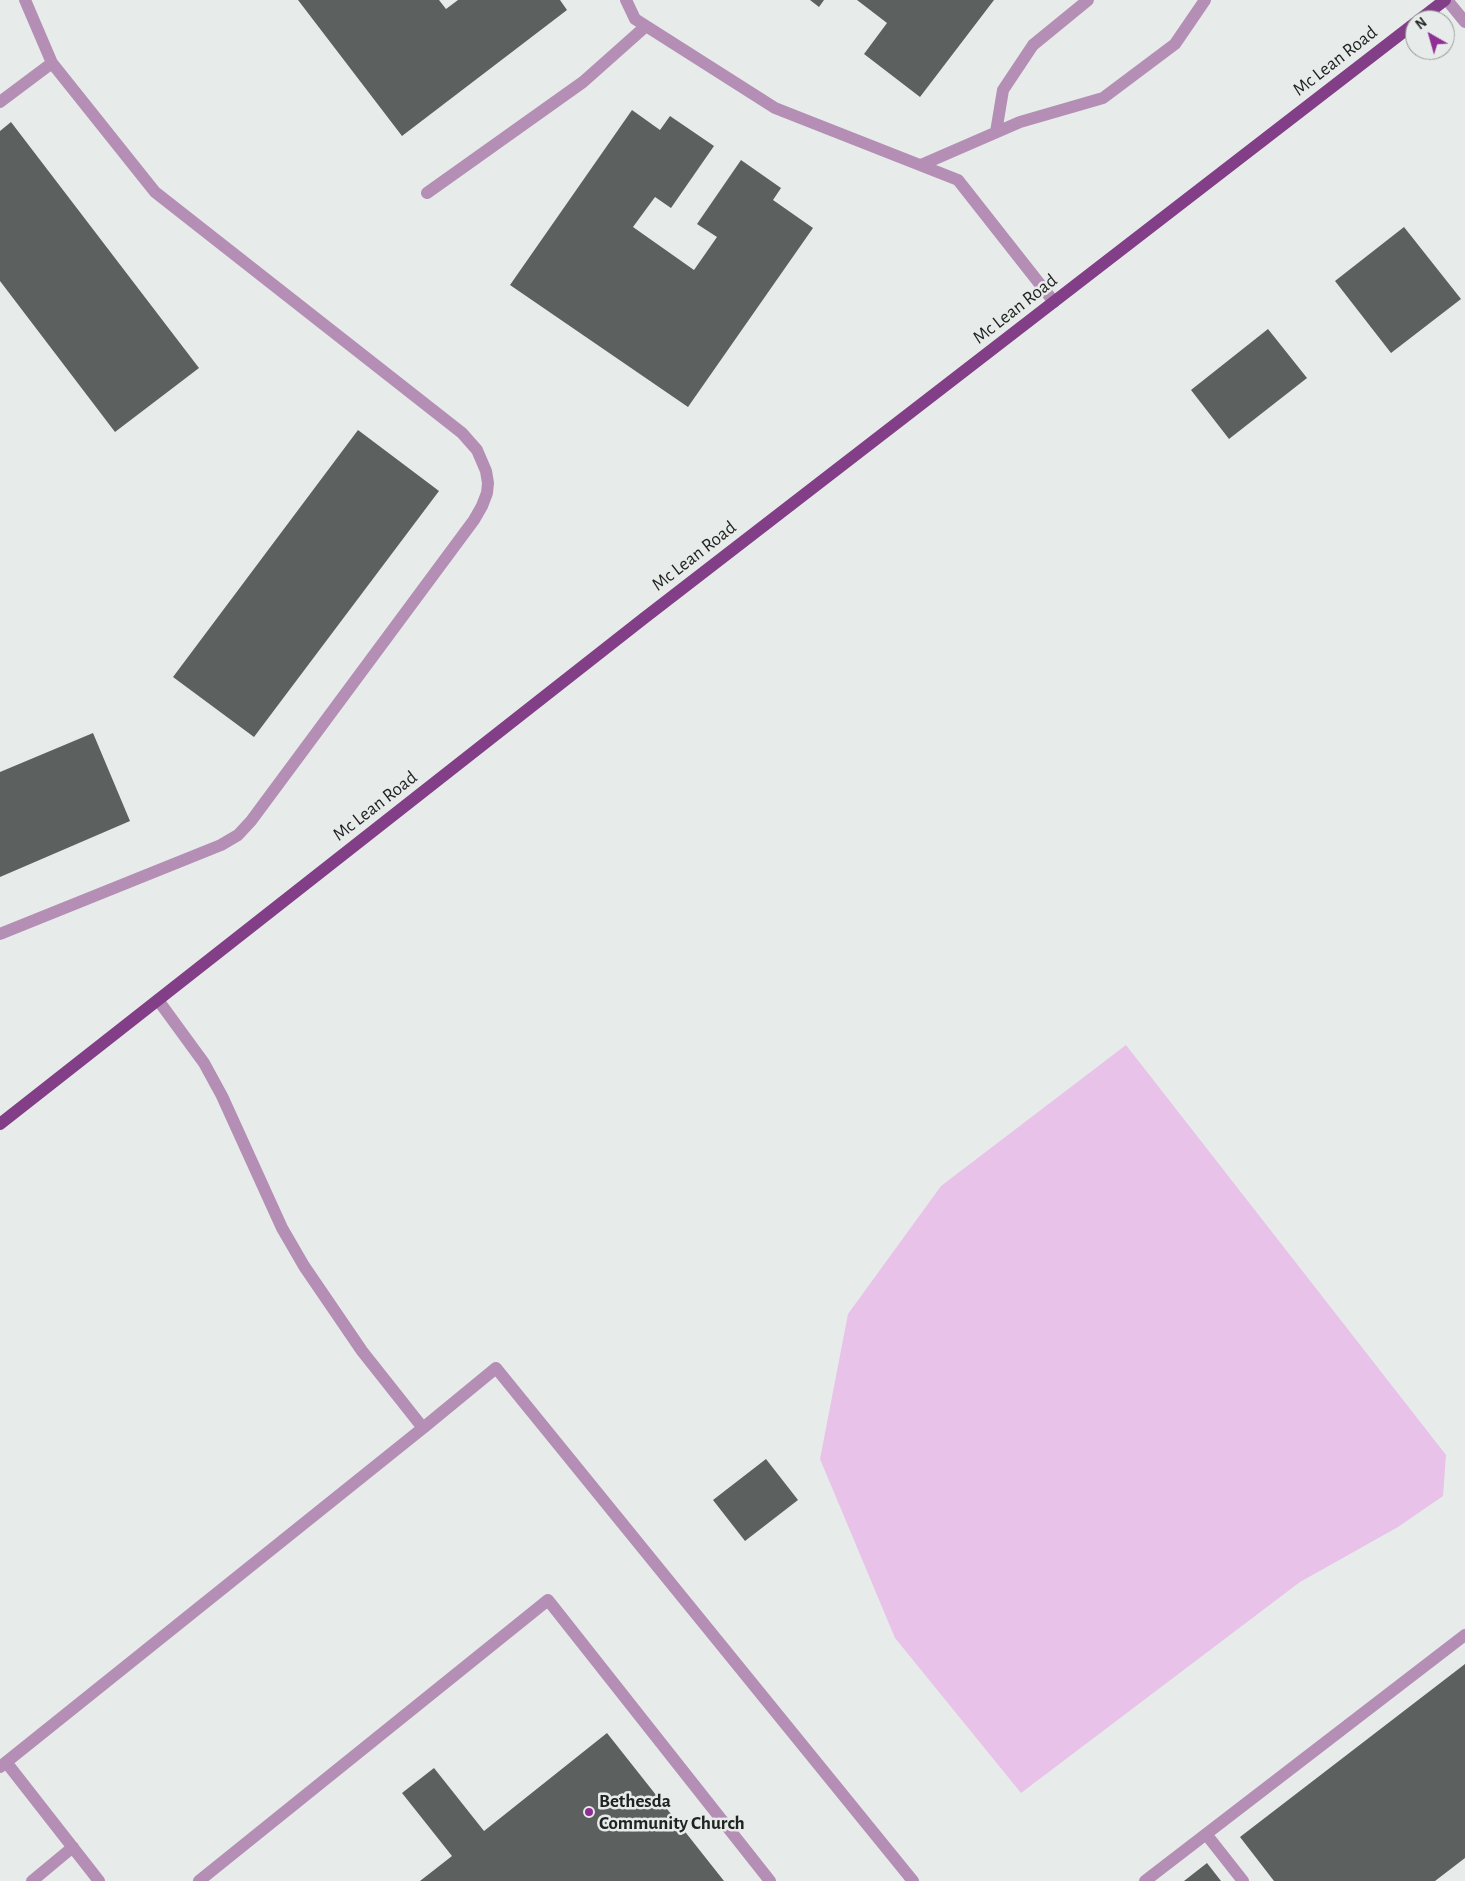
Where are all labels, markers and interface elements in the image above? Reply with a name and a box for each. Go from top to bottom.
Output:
north arrow [1405,10,1455,60]
text: N [1413,15,1430,32]
street label: Mc Lean Road [1288,21,1382,101]
street label: Mc Lean Road [968,269,1062,349]
street label: Mc Lean Road [647,516,741,596]
street label: Mc Lean Road [328,766,422,846]
place label: Bethesda Community Church [599,1790,745,1834]
marker: Bethesda Community Church [583,1806,595,1818]

